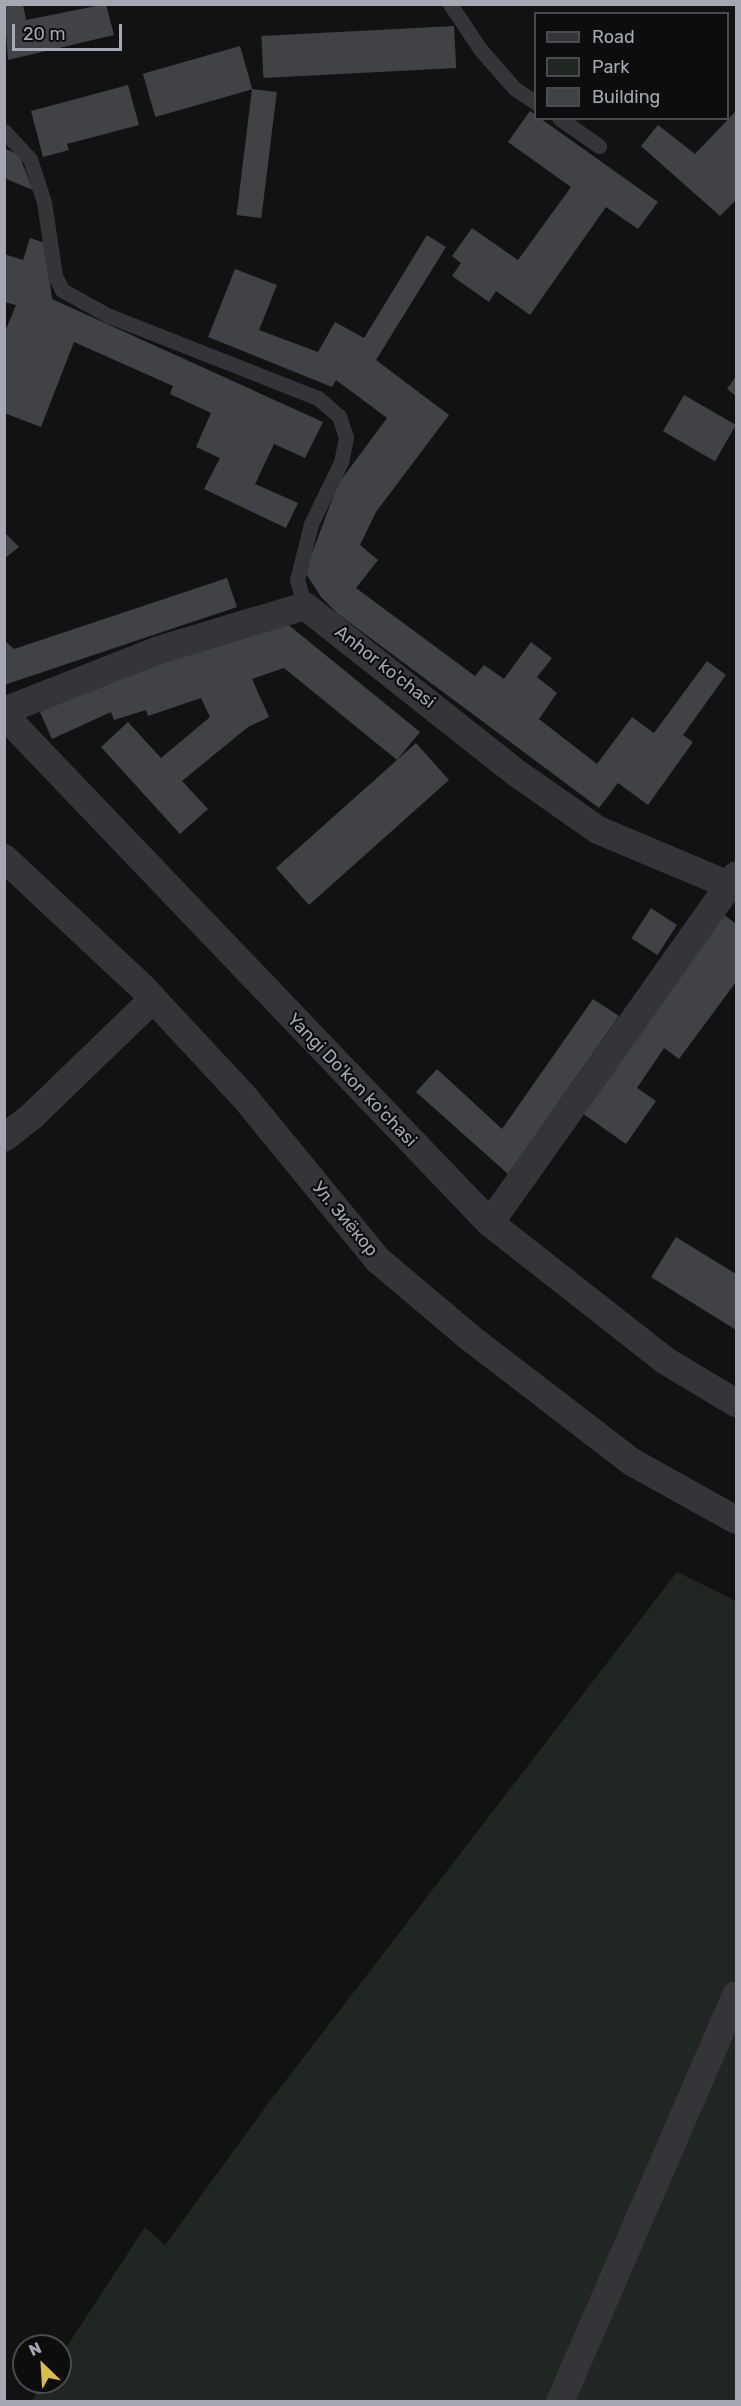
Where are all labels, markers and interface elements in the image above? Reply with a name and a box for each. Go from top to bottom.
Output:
scale bar [15,12,124,50]
legend [534,12,729,120]
text: 20 m [23,23,65,45]
text: Road [592,26,635,48]
text: Park [592,56,629,78]
text: Building [592,86,660,108]
street label: Anhor ko'chasi [330,621,440,713]
street label: Yangi Do'kon ko'chasi [283,1009,421,1151]
street label: Ул. Зиёкор [307,1177,383,1261]
north arrow [12,2334,72,2394]
text: N [26,2338,44,2360]

